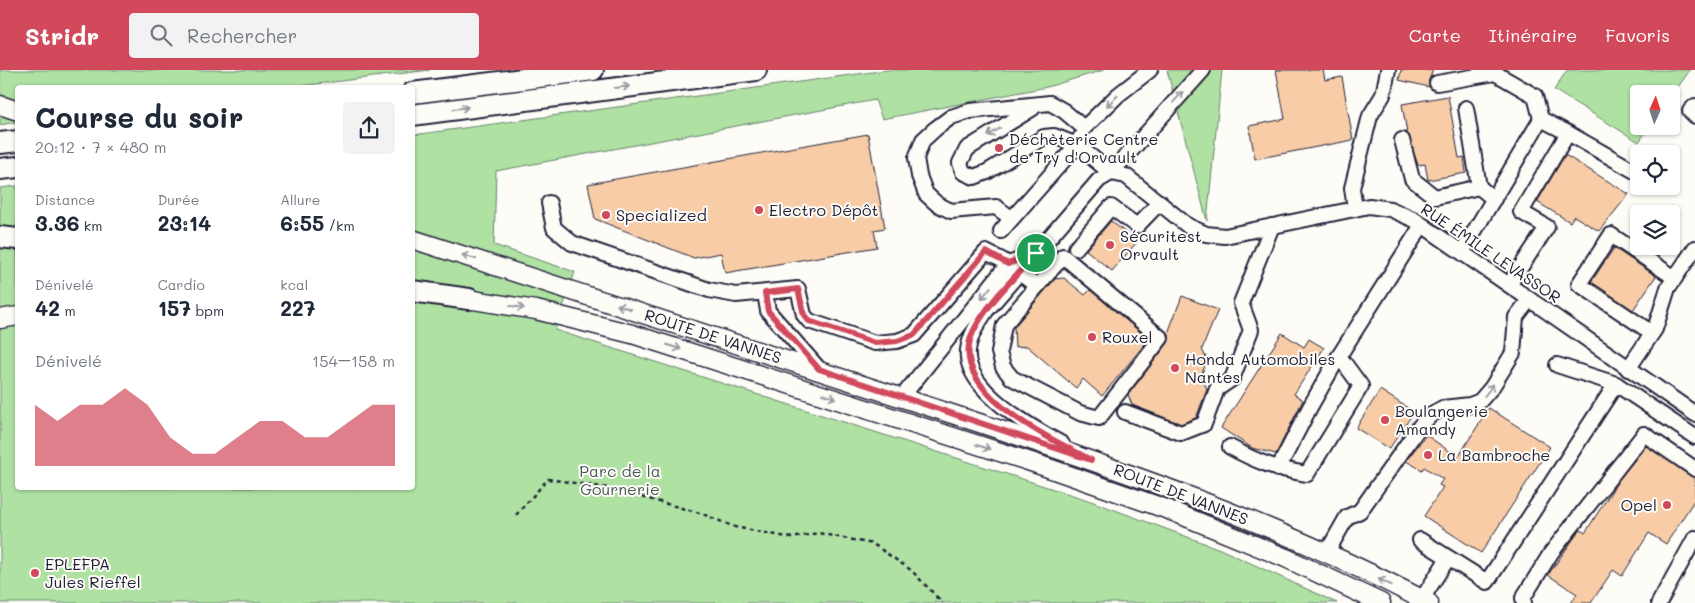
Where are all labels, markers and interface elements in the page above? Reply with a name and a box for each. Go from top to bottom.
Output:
search box [129,13,479,58]
text: Stridr [25,20,99,51]
icon: search [147,21,175,49]
text: Rechercher [187,23,297,48]
text: Carte [1409,23,1461,47]
text: Itinéraire [1489,23,1577,47]
text: Favoris [1605,23,1670,47]
one-way arrow [614,82,630,92]
north arrow [1630,85,1680,135]
map controls [1630,85,1680,255]
one-way arrow [1172,91,1184,104]
one-way arrow [1106,95,1119,107]
text: Course du soir [35,99,243,135]
button: share [343,102,395,154]
one-way arrow [453,103,469,113]
one-way arrow [988,128,1002,138]
place label: Déchèterie Centre de Try d'Orvault [1009,128,1158,167]
text: 20:12 · 7 × 480 m [35,136,167,157]
marker: Déchèterie Centre de Try d'Orvault [993,142,1005,154]
button: locate [1630,145,1680,195]
text: Distance [35,190,95,209]
text: Durée [158,190,199,209]
text: Allure [280,190,320,209]
street label: RUE ÉMILE LEVASSOR [1417,198,1565,307]
place label: Electro Dépôt [769,199,878,220]
place label: Specialized [616,204,707,225]
marker: Electro Dépôt [753,204,765,216]
button: layers [1630,205,1680,255]
text: 3.36 [35,209,79,236]
text: 23:14 [158,209,211,236]
text: 6:55 [280,209,324,236]
marker: Specialized [600,209,612,221]
text: km [79,216,102,235]
text: /km [324,216,355,235]
place label: Sécuritest Orvault [1120,225,1202,264]
pin [1015,232,1057,274]
icon: arrive [1022,239,1050,267]
marker: Sécuritest Orvault [1104,239,1116,251]
one-way arrow [462,252,477,261]
text: Dénivelé [35,275,94,294]
text: Cardio [158,275,205,294]
text: kcal [280,275,308,294]
one-way arrow [980,286,991,299]
text: 42 [35,294,60,321]
text: 157 [158,294,191,321]
text: 227 [280,294,316,321]
text: m [60,301,76,320]
text: bpm [191,301,224,320]
one-way arrow [508,302,524,312]
one-way arrow [616,302,632,312]
street label: ROUTE DE VANNES [642,303,784,368]
place label: Rouxel [1102,326,1153,347]
marker: Rouxel [1086,331,1098,343]
one-way arrow [666,343,681,352]
place label: Honda Automobiles Nantes [1185,348,1335,387]
text: Dénivelé [35,350,102,371]
text: 154–158 m [312,350,395,371]
marker: Honda Automobiles Nantes [1169,362,1181,374]
one-way arrow [1484,383,1494,397]
one-way arrow [821,392,837,402]
place label: Boulangerie Amandy [1395,400,1488,439]
marker: Boulangerie Amandy [1379,414,1391,426]
one-way arrow [975,443,991,452]
place label: La Bambroche [1438,444,1550,465]
marker: La Bambroche [1422,449,1434,461]
street label: ROUTE DE VANNES [1111,458,1252,529]
park label: Parc de la Gournerie [579,460,661,499]
place label: Opel [1621,494,1657,515]
marker: Opel [1661,499,1673,511]
place label: EPLEFPA Jules Rieffel [45,553,141,592]
marker: EPLEFPA Jules Rieffel [29,567,41,579]
one-way arrow [1378,577,1393,586]

